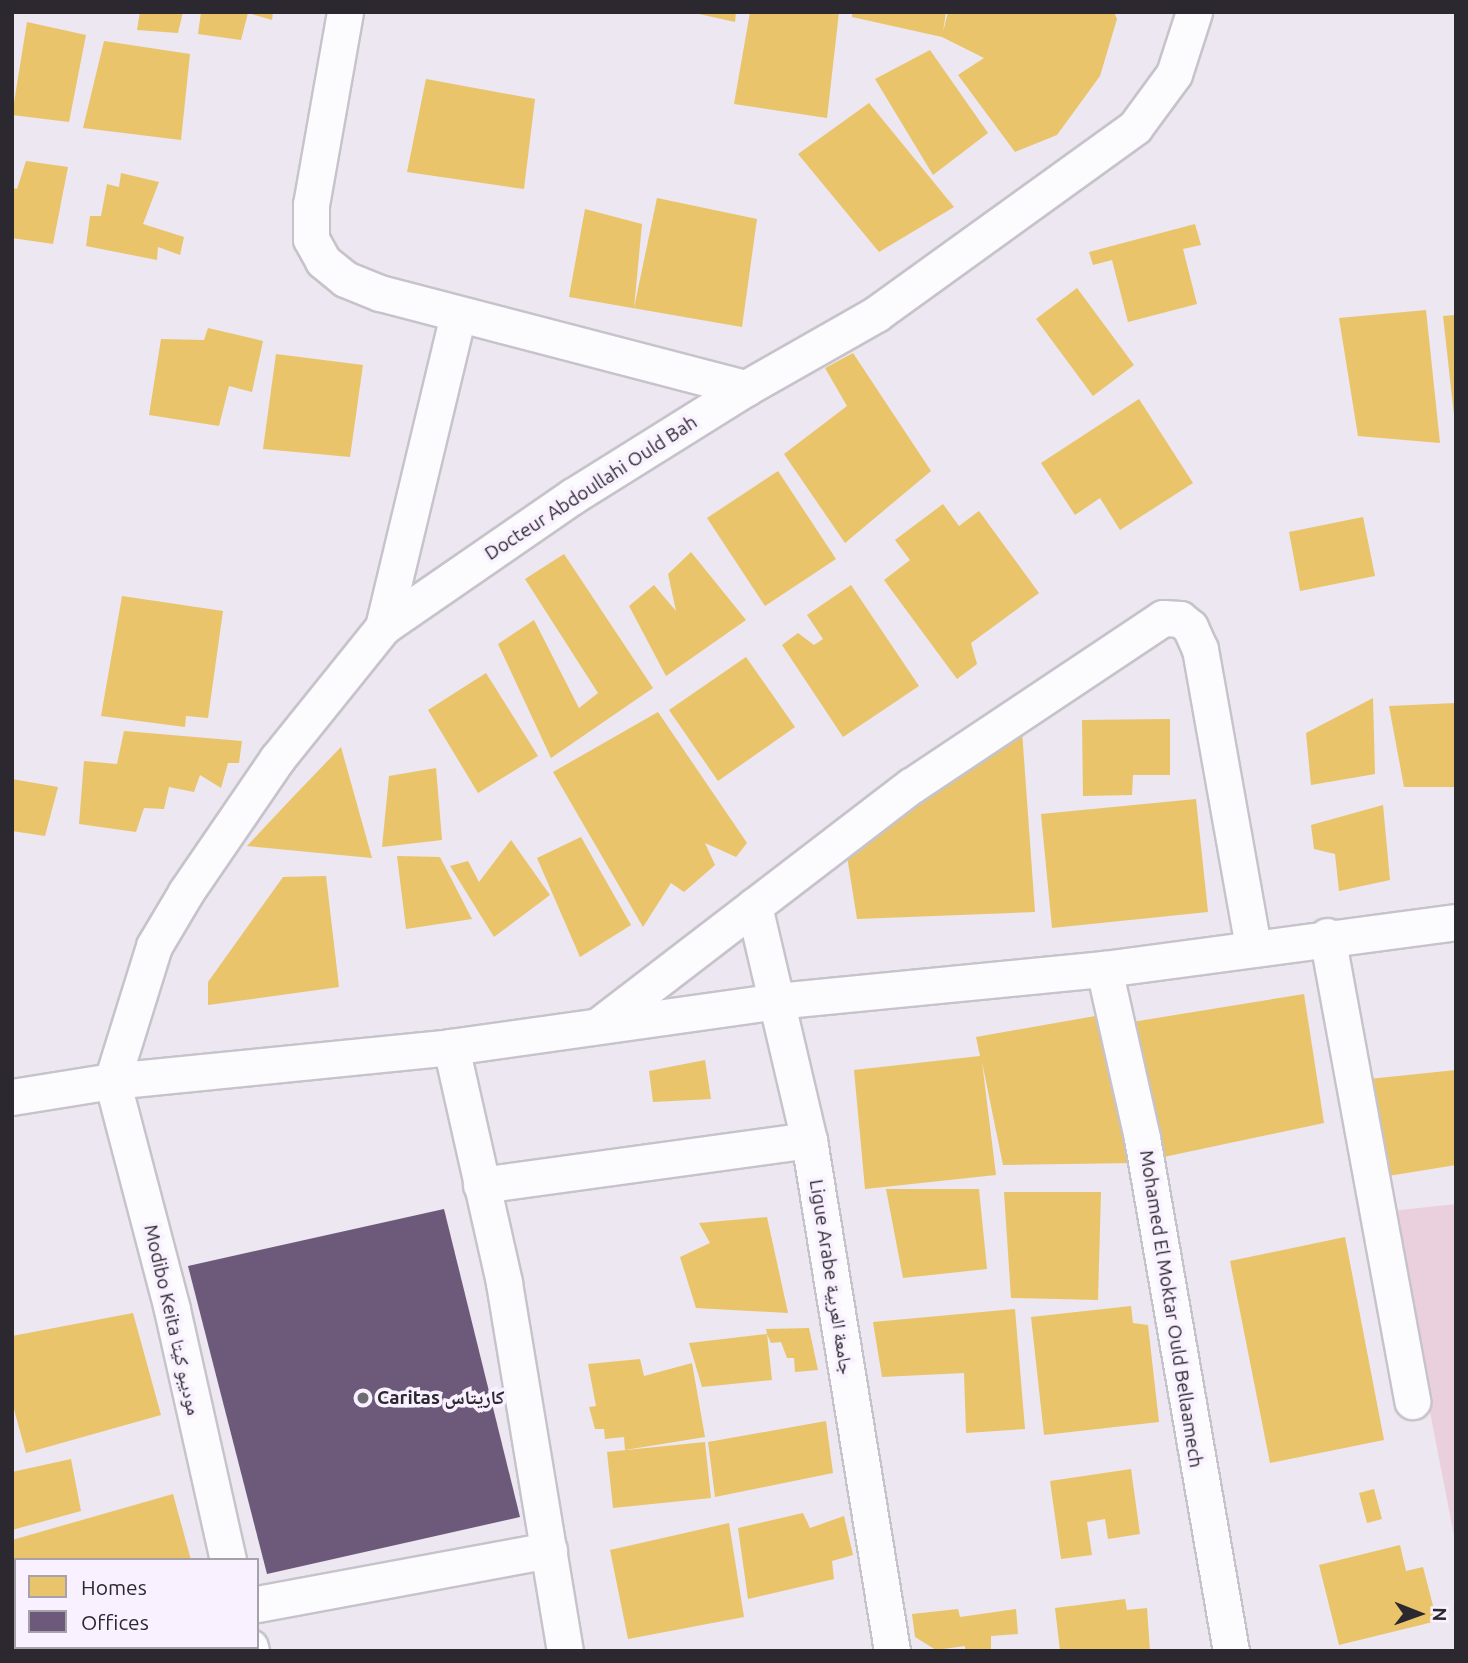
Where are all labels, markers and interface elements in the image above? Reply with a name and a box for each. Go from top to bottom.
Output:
street label: Docteur Abdoullahi Ould Bah [481,411,701,565]
street label: Mohamed El Moktar Ould Bellaamech [1135,1149,1207,1469]
street label: Ligue Arabe جامعة العربية [804,1178,858,1376]
street label: Modibo Keita موديبو كيتا [139,1222,205,1418]
place label: Caritas كاريتاس [377,1387,504,1409]
marker: Caritas كاريتاس [355,1390,371,1406]
legend [14,1558,259,1649]
text: Homes [81,1575,147,1599]
north arrow [1384,1579,1454,1649]
text: N [1429,1607,1451,1622]
text: Offices [81,1610,149,1634]

